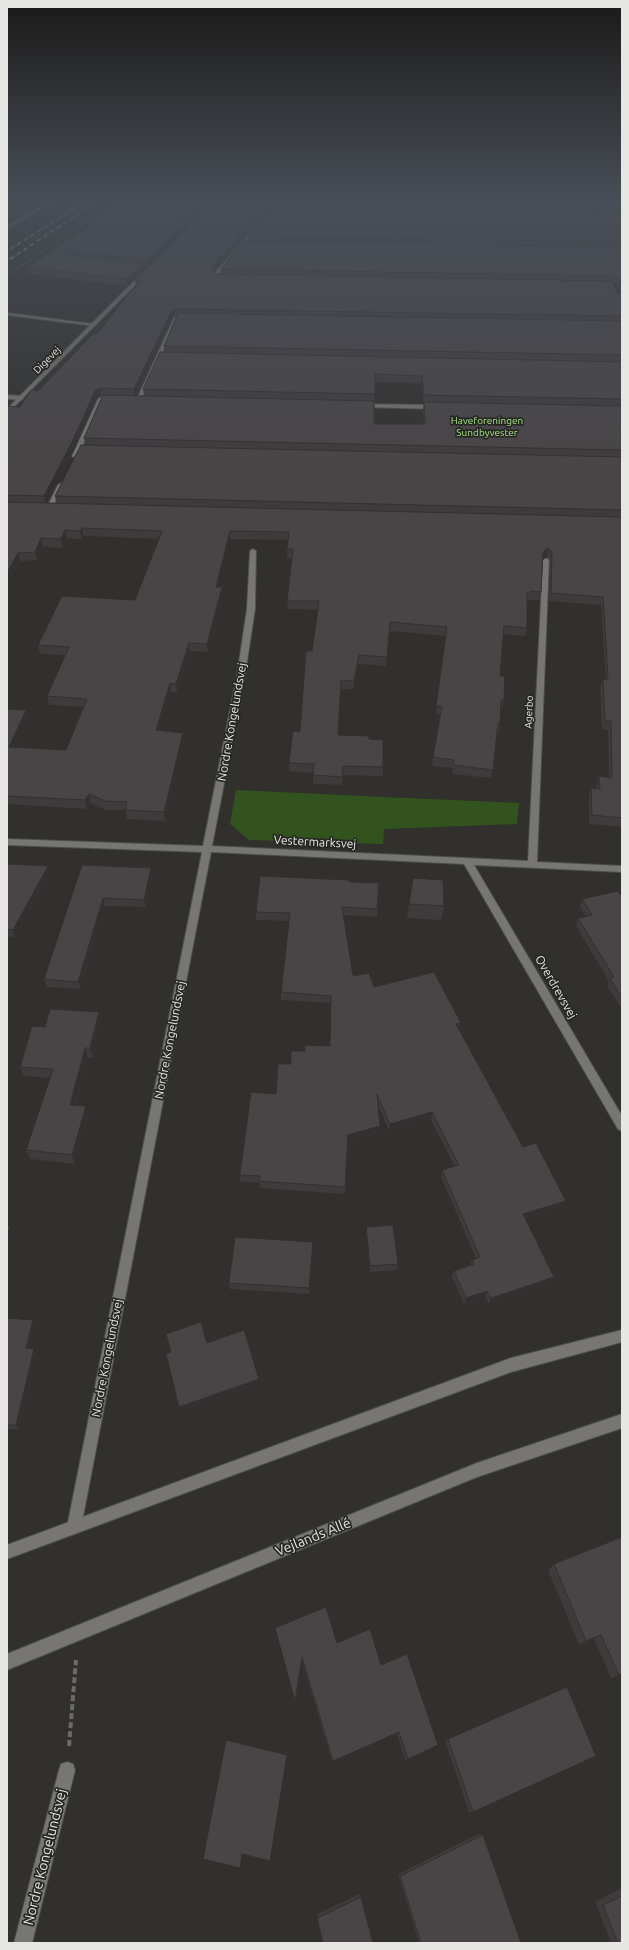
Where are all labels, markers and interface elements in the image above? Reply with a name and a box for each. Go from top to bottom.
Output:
street label: Digevej [31,344,63,376]
park label: Haveforeningen Sundbyvester [451,415,523,438]
street label: Nordre Kongelundsvej [214,662,250,782]
street label: Agerbo [522,695,536,729]
street label: Vestermarksvej [273,833,357,851]
street label: Overdrevsvej [532,953,580,1021]
street label: Nordre Kongelundsvej [151,980,189,1100]
street label: Nordre Kongelundsvej [88,1298,126,1418]
street label: Vejlands Allé [273,1514,353,1560]
street label: Nordre Kongelundsvej [20,1787,70,1927]

